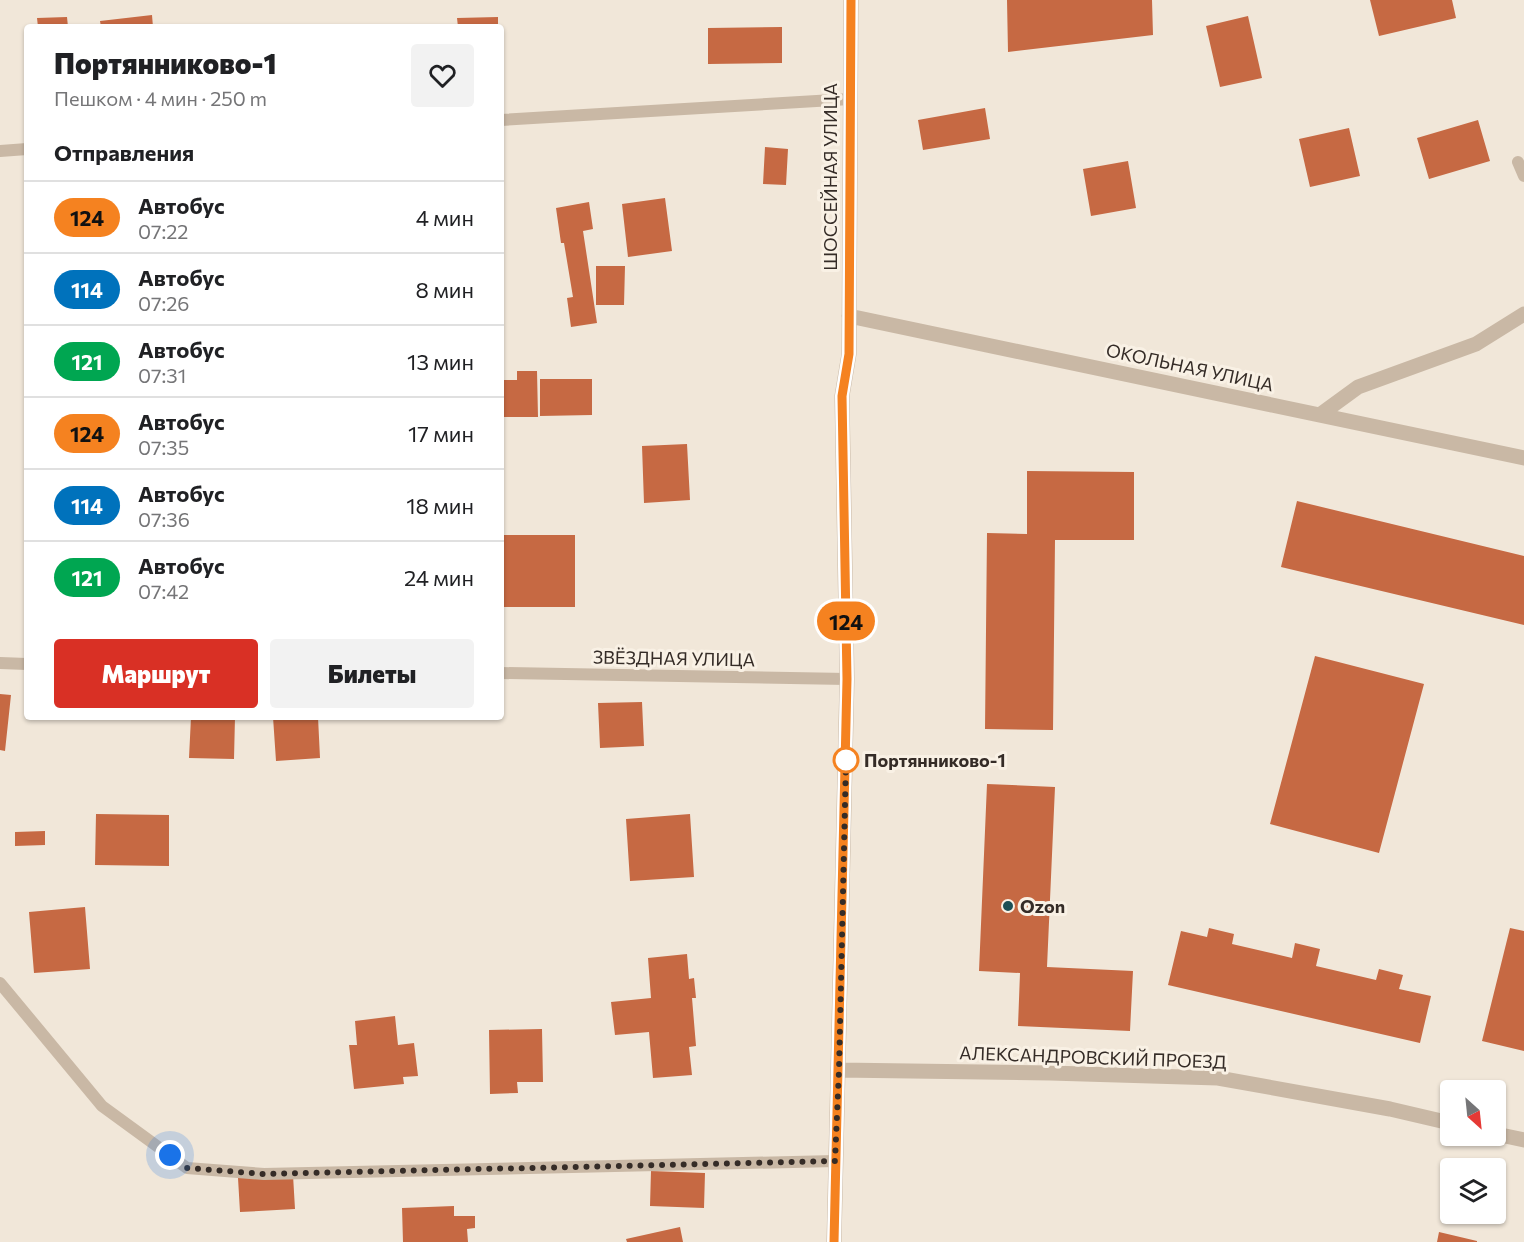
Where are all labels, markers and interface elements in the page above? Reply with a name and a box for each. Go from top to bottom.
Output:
button: heart [411,44,474,107]
text: Портянниково-1 [54,46,277,80]
street label: ШОССЕЙНАЯ УЛИЦА [819,83,841,271]
text: Пешком · 4 мин · 250 m [54,86,267,110]
text: Отправления [54,139,194,166]
text: Автобус [138,192,225,219]
text: 4 мин [416,204,474,231]
text: 124 [70,205,104,230]
text: 07:22 [138,219,188,243]
text: Автобус [138,264,225,291]
text: 8 мин [416,276,474,303]
text: 114 [71,277,103,302]
text: 07:26 [138,291,189,315]
text: Автобус [138,336,225,363]
street label: ОКОЛЬНАЯ УЛИЦА [1104,339,1276,395]
text: 13 мин [407,348,474,375]
text: 121 [72,349,102,374]
text: 07:31 [138,363,186,387]
text: Автобус [138,408,225,435]
text: 17 мин [408,420,474,447]
text: 124 [70,421,104,446]
text: 07:35 [138,435,189,459]
text: Автобус [138,480,225,507]
text: 18 мин [406,492,474,519]
text: 114 [71,493,103,518]
text: 07:36 [138,507,190,531]
text: Автобус [138,552,225,579]
text: 24 мин [404,564,474,591]
text: 121 [72,565,102,590]
text: 07:42 [138,579,189,603]
line badge: 124 [812,602,880,640]
text: 124 [829,609,863,634]
button: Маршрут [54,639,258,708]
button: Билеты [270,639,474,708]
street label: ЗВЁЗДНАЯ УЛИЦА [593,646,755,670]
marker: Портянниково-1 [833,747,859,773]
place label: Портянниково-1 [864,749,1006,771]
place label: Ozon [1020,895,1065,917]
marker: Ozon [1001,899,1015,913]
street label: АЛЕКСАНДРОВСКИЙ ПРОЕЗД [959,1041,1227,1073]
north arrow [1440,1080,1506,1146]
map controls [1440,1080,1506,1224]
your location [155,1140,185,1170]
button: layers [1440,1158,1506,1224]

